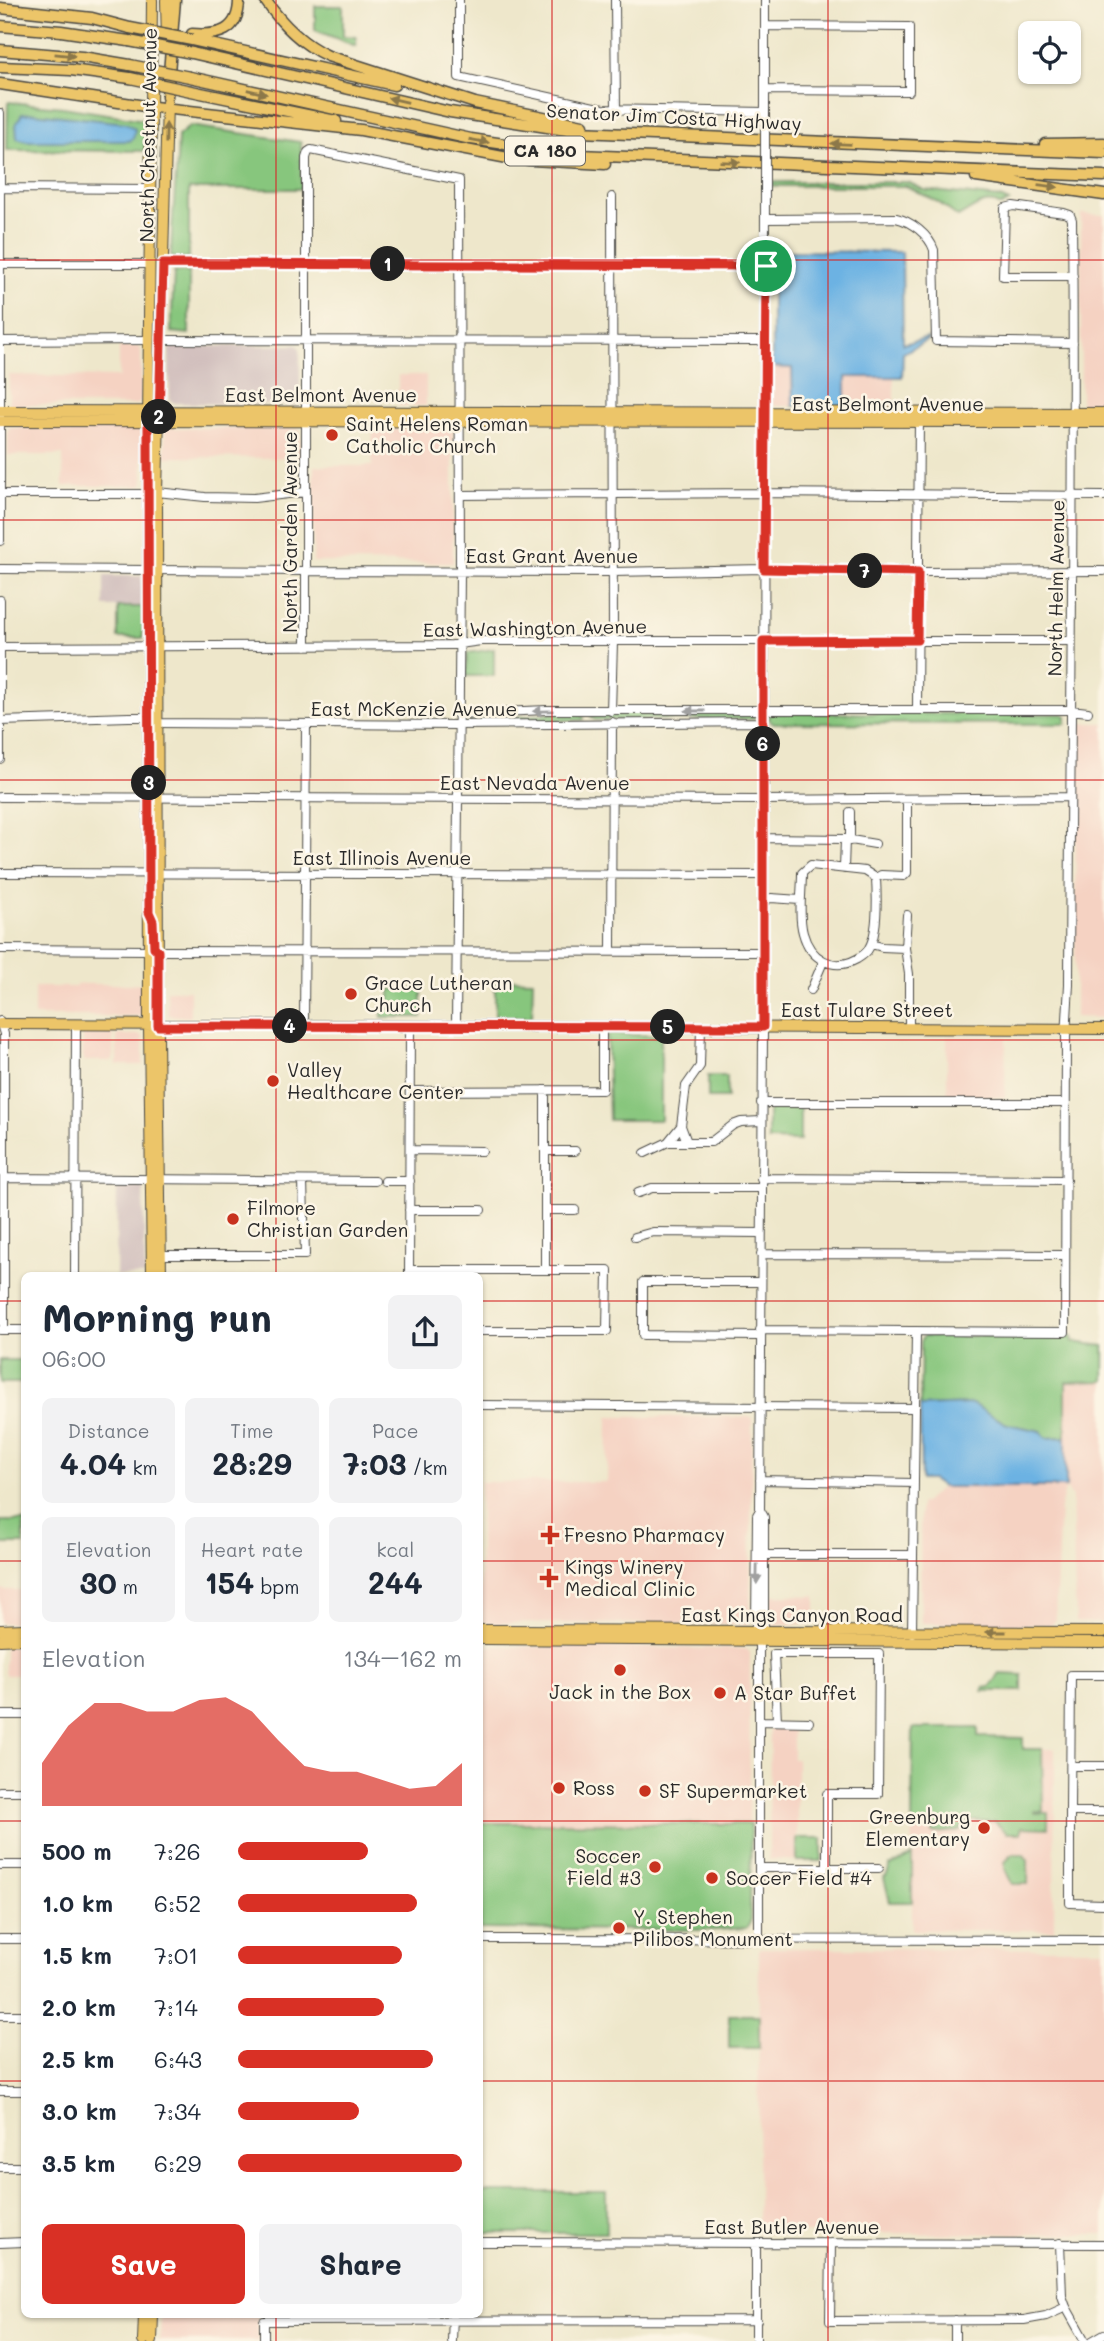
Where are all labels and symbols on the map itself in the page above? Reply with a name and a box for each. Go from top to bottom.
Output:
street label: North Chestnut Avenue [133,27,162,243]
one-way arrow [54,50,76,61]
one-way arrow [246,86,268,97]
one-way arrow [387,94,409,105]
street label: Senator Jim Costa Highway [546,97,802,136]
one-way arrow [161,121,172,143]
one-way arrow [468,135,490,146]
road number: CA 180 [505,136,585,166]
one-way arrow [830,138,852,149]
one-way arrow [719,156,741,167]
one-way arrow [1037,181,1059,192]
pin [736,236,796,296]
pin: 1 [370,246,406,282]
street label: East Belmont Avenue [225,382,417,407]
street label: East Belmont Avenue [792,391,984,416]
pin: 2 [142,400,176,434]
place label: Saint Helens Roman Catholic Church [346,411,528,458]
marker: Saint Helens Roman Catholic Church [324,427,340,443]
street label: North Garden Avenue [277,431,302,633]
street label: North Helm Avenue [1041,499,1070,677]
street label: East Grant Avenue [466,543,638,568]
pin: 7 [848,554,882,588]
street label: East Washington Avenue [423,613,647,642]
street label: East McKenzie Avenue [311,696,517,721]
one-way arrow [531,705,553,716]
one-way arrow [684,705,706,717]
pin: 6 [746,726,780,762]
pin: 3 [132,766,166,800]
street label: East Nevada Avenue [440,770,630,795]
street label: East Illinois Avenue [293,845,471,870]
place label: Grace Lutheran Church [365,970,513,1017]
marker: Grace Lutheran Church [343,986,359,1002]
street label: East Tulare Street [781,997,953,1022]
pin: 4 [272,1009,308,1044]
pin: 5 [650,1010,686,1044]
place label: Valley Healthcare Center [287,1057,464,1104]
marker: Valley Healthcare Center [265,1073,281,1089]
place label: Filmore Christian Garden [247,1195,408,1242]
marker: Filmore Christian Garden [225,1211,241,1227]
place label: Fresno Pharmacy [564,1522,725,1547]
marker: Fresno Pharmacy [542,1527,558,1543]
place label: Kings Winery Medical Clinic [565,1554,695,1601]
one-way arrow [751,1563,762,1585]
marker: Kings Winery Medical Clinic [539,1568,559,1588]
street label: East Kings Canyon Road [681,1602,903,1627]
one-way arrow [985,1626,1007,1638]
marker: Jack in the Box [612,1662,628,1678]
place label: Jack in the Box [549,1679,691,1704]
place label: A Star Buffet [734,1680,857,1705]
marker: A Star Buffet [712,1685,728,1701]
place label: Ross [573,1775,615,1800]
place label: SF Supermarket [659,1778,807,1803]
marker: Ross [551,1780,567,1796]
marker: SF Supermarket [637,1783,653,1799]
place label: Greenburg Elementary [865,1804,970,1851]
marker: Greenburg Elementary [976,1820,992,1836]
place label: Soccer Field #3 [567,1843,641,1890]
marker: Soccer Field #3 [647,1859,663,1875]
place label: Soccer Field #4 [726,1865,872,1890]
marker: Soccer Field #4 [704,1870,720,1886]
place label: Y. Stephen Pilibos Monument [633,1904,793,1951]
marker: Y. Stephen Pilibos Monument [611,1920,627,1936]
street label: East Butler Avenue [705,2214,879,2239]

